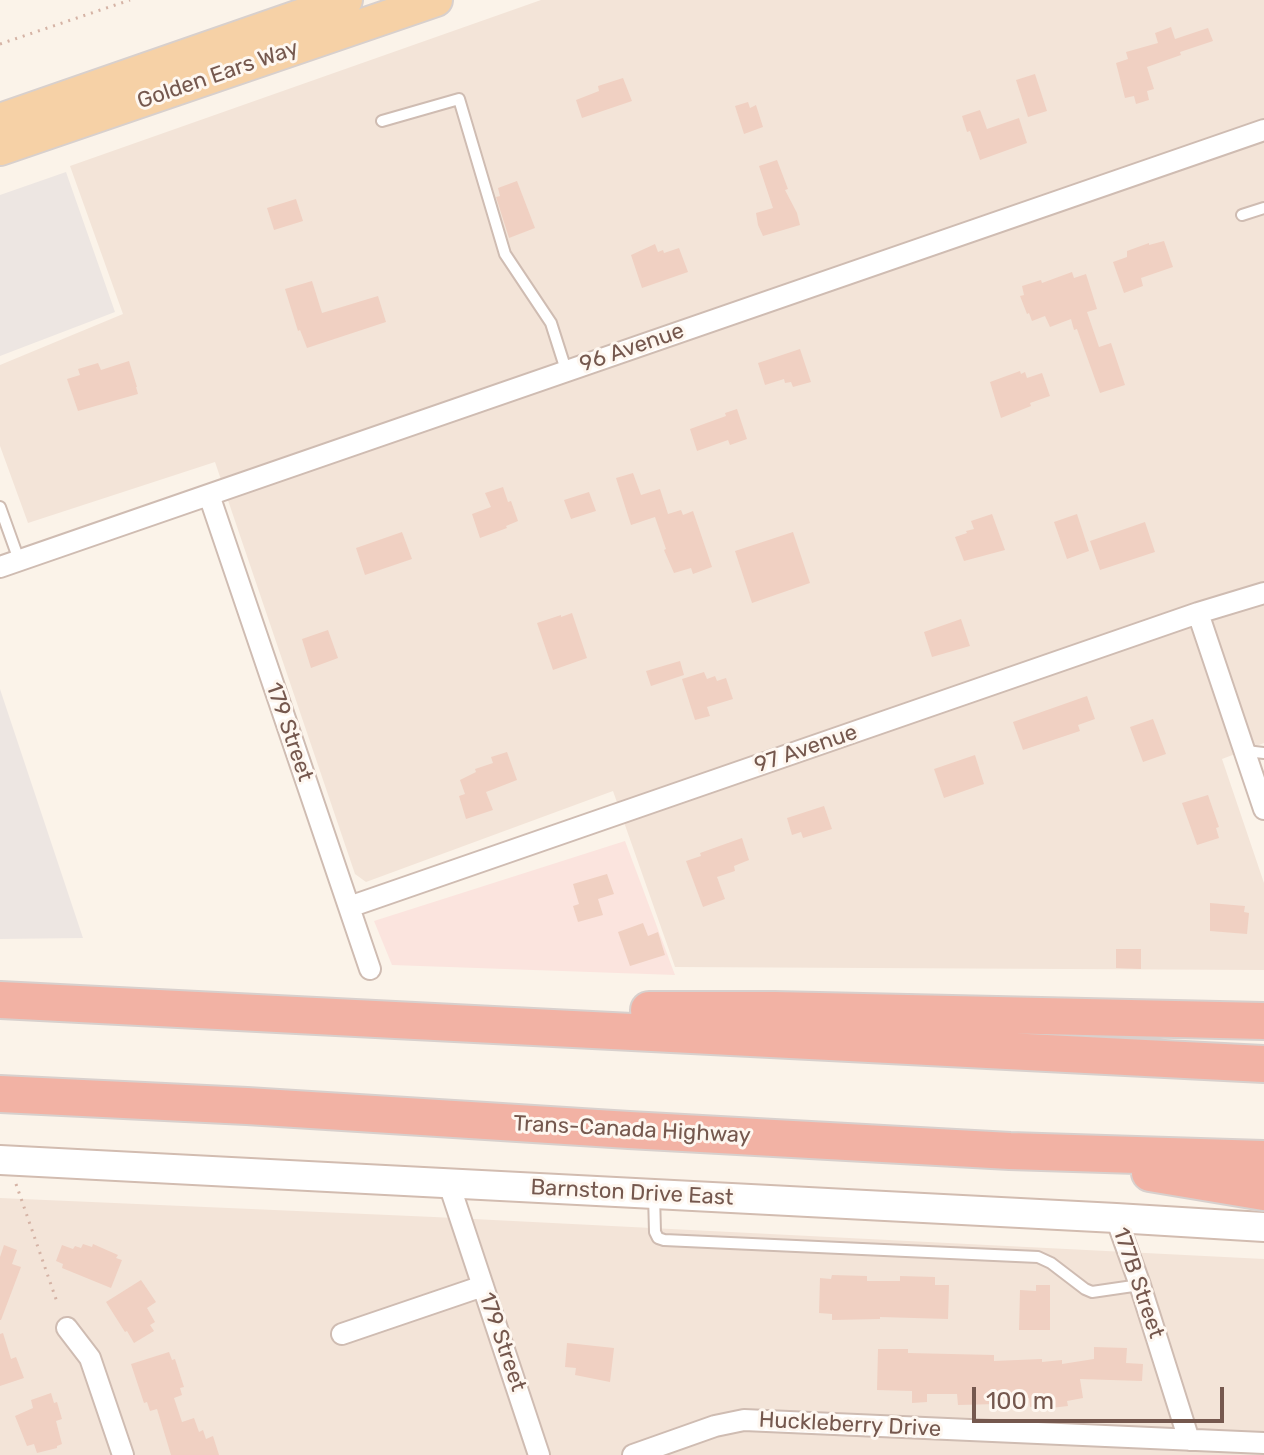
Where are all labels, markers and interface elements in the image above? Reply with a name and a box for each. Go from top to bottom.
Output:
street label: Golden Ears Way [134,35,302,115]
street label: 96 Avenue [576,318,688,378]
street label: 179 Street [260,679,318,785]
street label: 97 Avenue [751,719,861,779]
street label: Trans-Canada Highway [513,1111,751,1149]
street label: Barnston Drive East [530,1174,734,1212]
street label: 177B Street [1107,1224,1169,1342]
street label: 179 Street [473,1289,531,1395]
scale bar [976,1371,1228,1421]
text: 100 m [986,1387,1054,1415]
street label: Huckleberry Drive [758,1407,942,1443]

